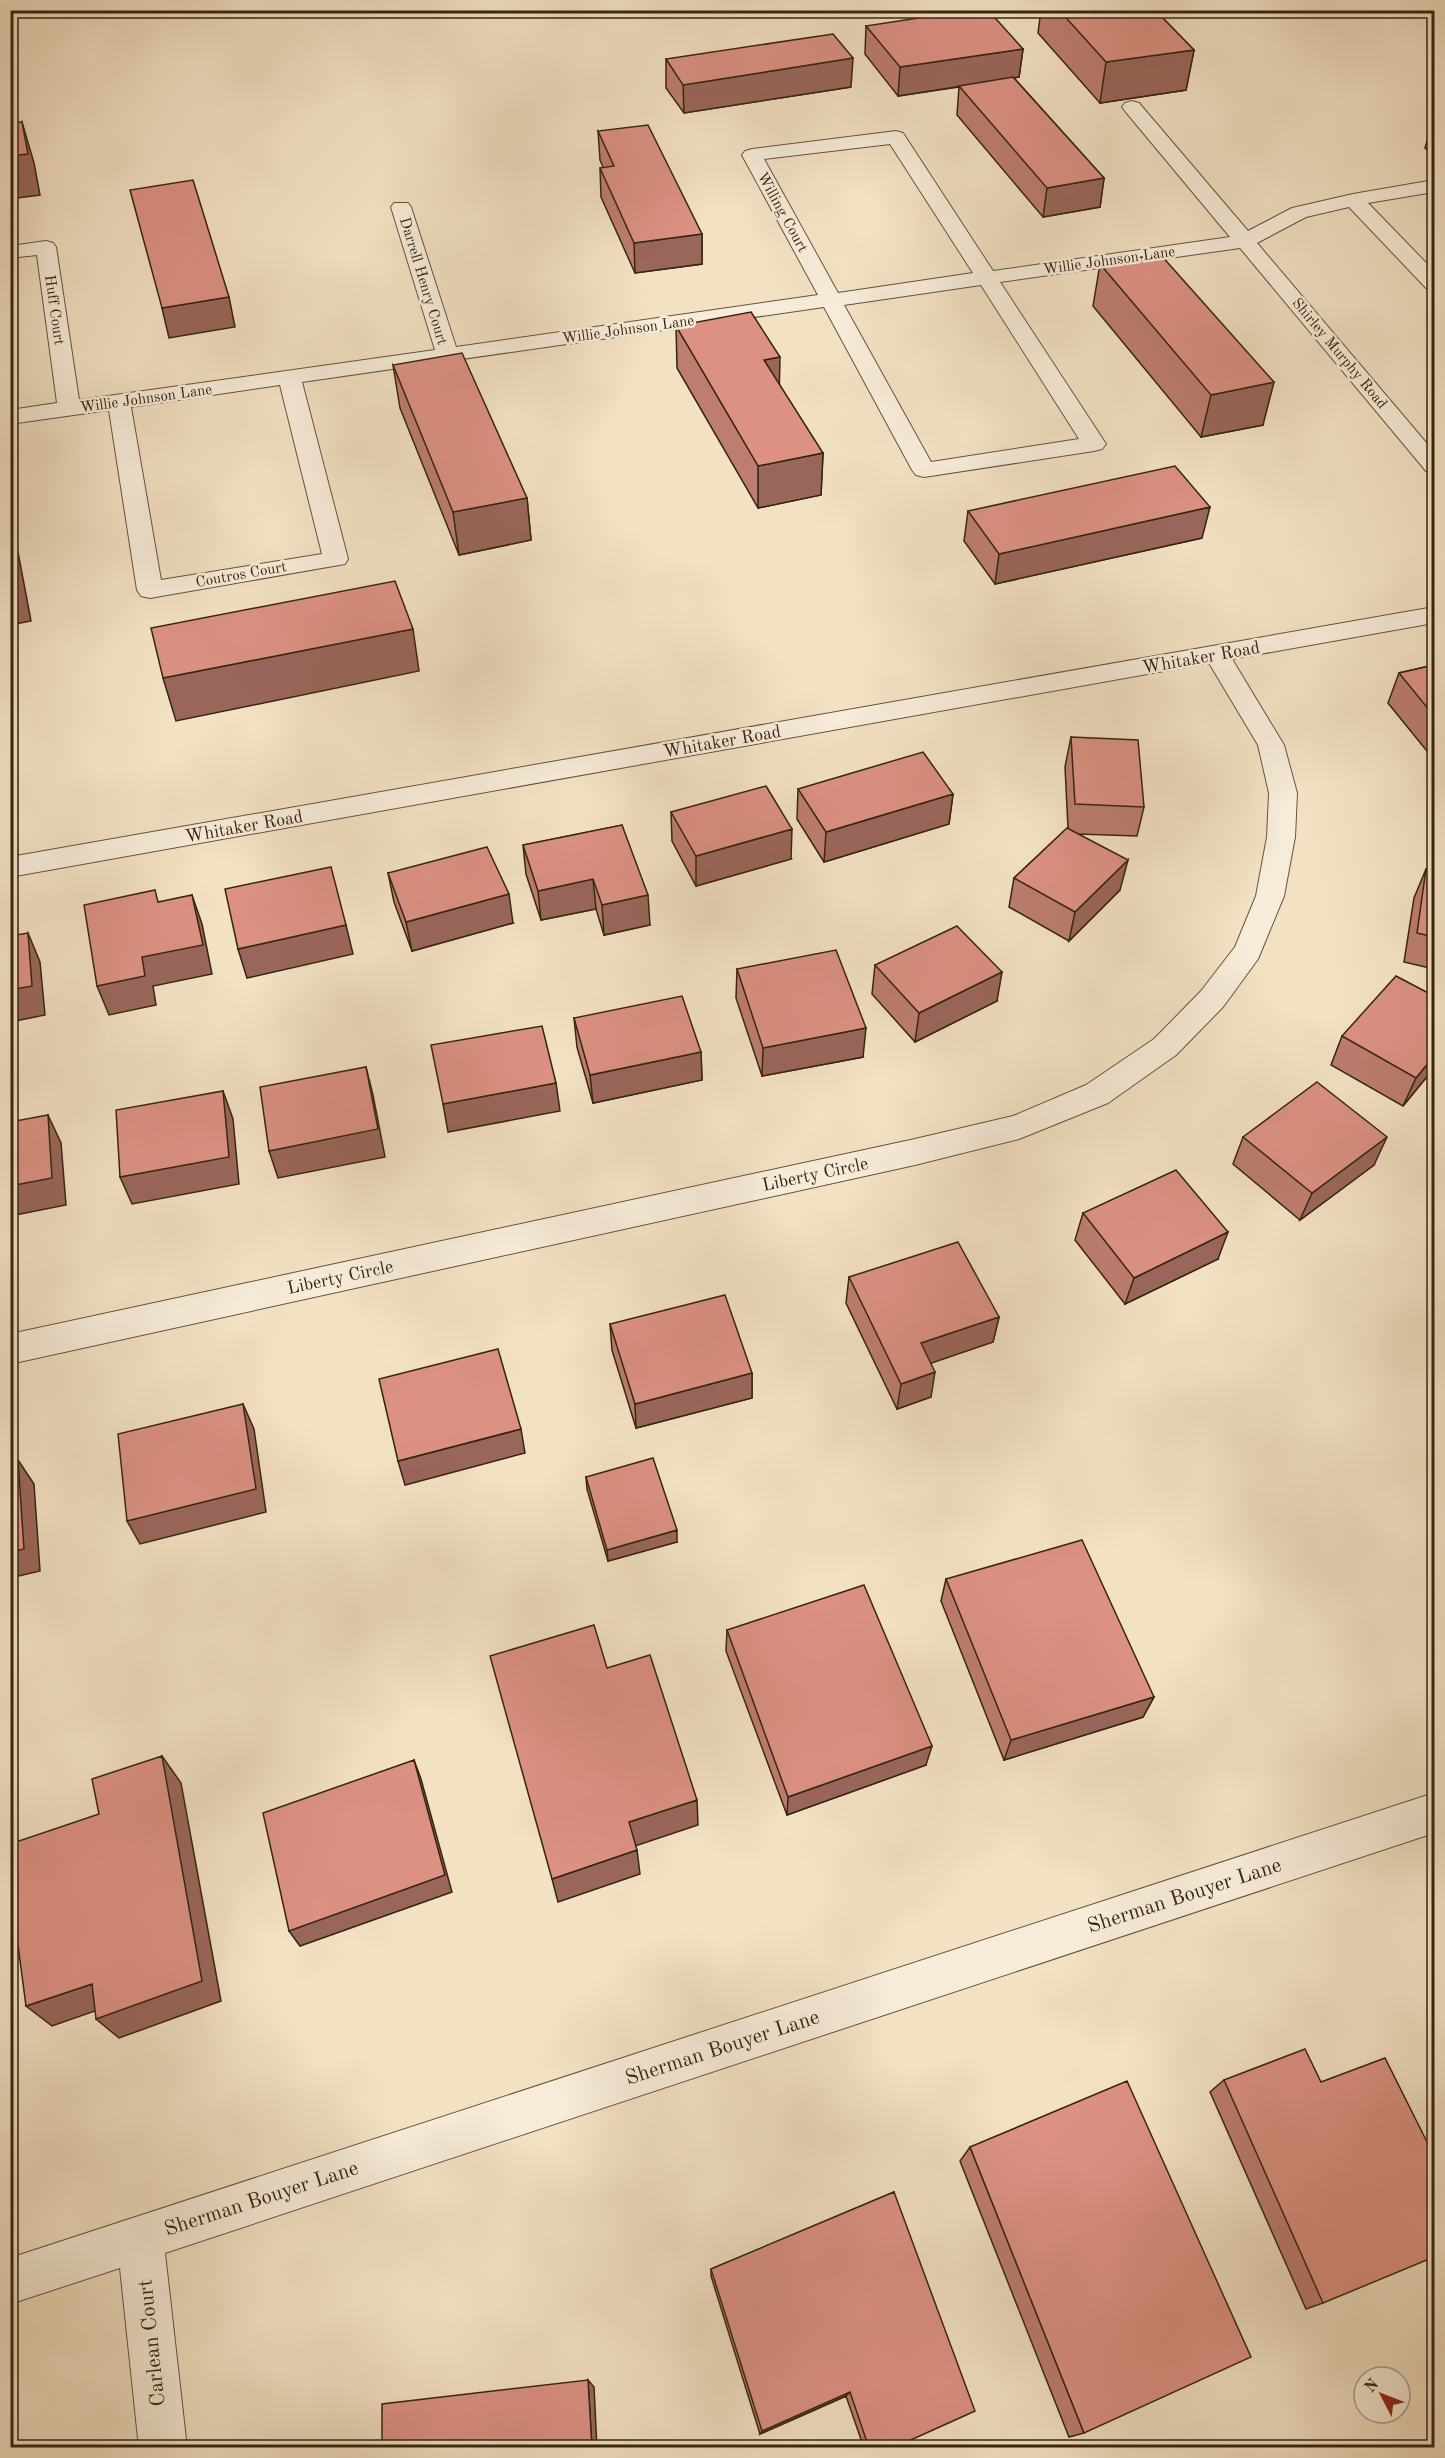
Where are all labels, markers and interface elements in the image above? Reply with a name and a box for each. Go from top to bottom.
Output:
street label: Willing Court [754,170,810,255]
street label: Darrell Henry Court [396,216,449,347]
street label: Willie Johnson Lane [1042,245,1176,278]
street label: Huff Court [41,274,66,346]
street label: Shirley Murphy Road [1288,296,1389,412]
street label: Willie Johnson Lane [561,314,695,347]
street label: Willie Johnson Lane [79,383,213,416]
street label: Coutros Court [195,560,288,591]
street label: Whitaker Road [1141,639,1261,677]
street label: Whitaker Road [662,723,782,761]
street label: Whitaker Road [184,808,304,846]
street label: Liberty Circle [761,1155,870,1195]
street label: Liberty Circle [286,1258,395,1298]
street label: Sherman Bouyer Lane [1085,1855,1284,1938]
street label: Sherman Bouyer Lane [623,2007,822,2090]
street label: Sherman Bouyer Lane [162,2158,361,2241]
street label: Carlean Court [135,2278,170,2407]
north arrow [1352,2365,1412,2425]
text: N [1362,2376,1383,2396]

